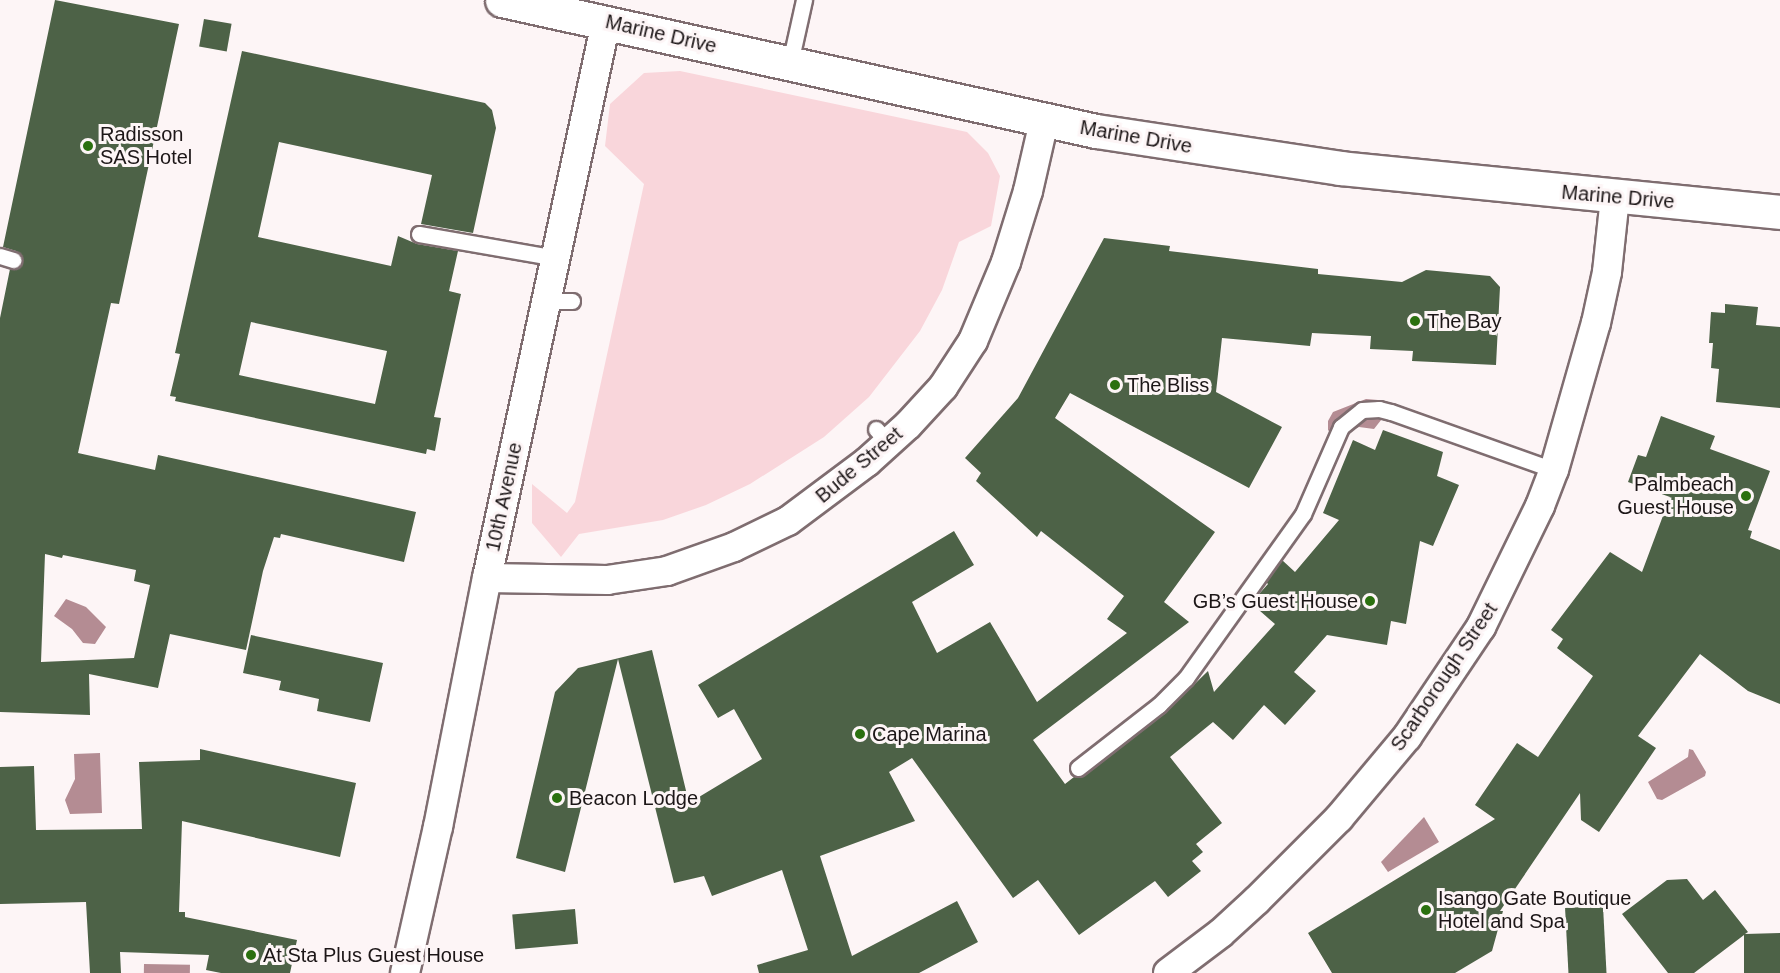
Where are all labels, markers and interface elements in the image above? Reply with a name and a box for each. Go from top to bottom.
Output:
street label: Marine Drive [603,10,719,58]
street label: Marine Drive [1078,115,1194,159]
place label: Radisson SAS Hotel [100,122,192,169]
marker: Radisson SAS Hotel [81,139,95,153]
street label: Marine Drive [1560,180,1676,214]
place label: The Bay [1427,309,1501,333]
marker: The Bay [1408,314,1422,328]
place label: The Bliss [1127,373,1209,397]
marker: The Bliss [1108,378,1122,392]
street label: Bude Street [811,422,907,508]
street label: 10th Avenue [481,440,527,554]
place label: Palmbeach Guest House [1617,472,1734,519]
marker: Palmbeach Guest House [1739,489,1753,503]
place label: GB’s Guest House [1193,589,1358,613]
marker: GB’s Guest House [1363,594,1377,608]
street label: Scarborough Street [1386,598,1502,756]
place label: Cape Marina [872,722,987,746]
marker: Cape Marina [853,727,867,741]
place label: Beacon Lodge [569,786,698,810]
marker: Beacon Lodge [550,791,564,805]
place label: Isango Gate Boutique Hotel and Spa [1438,886,1631,933]
marker: Isango Gate Boutique Hotel and Spa [1419,903,1433,917]
place label: At Sta Plus Guest House [263,943,484,967]
marker: At Sta Plus Guest House [244,948,258,962]

